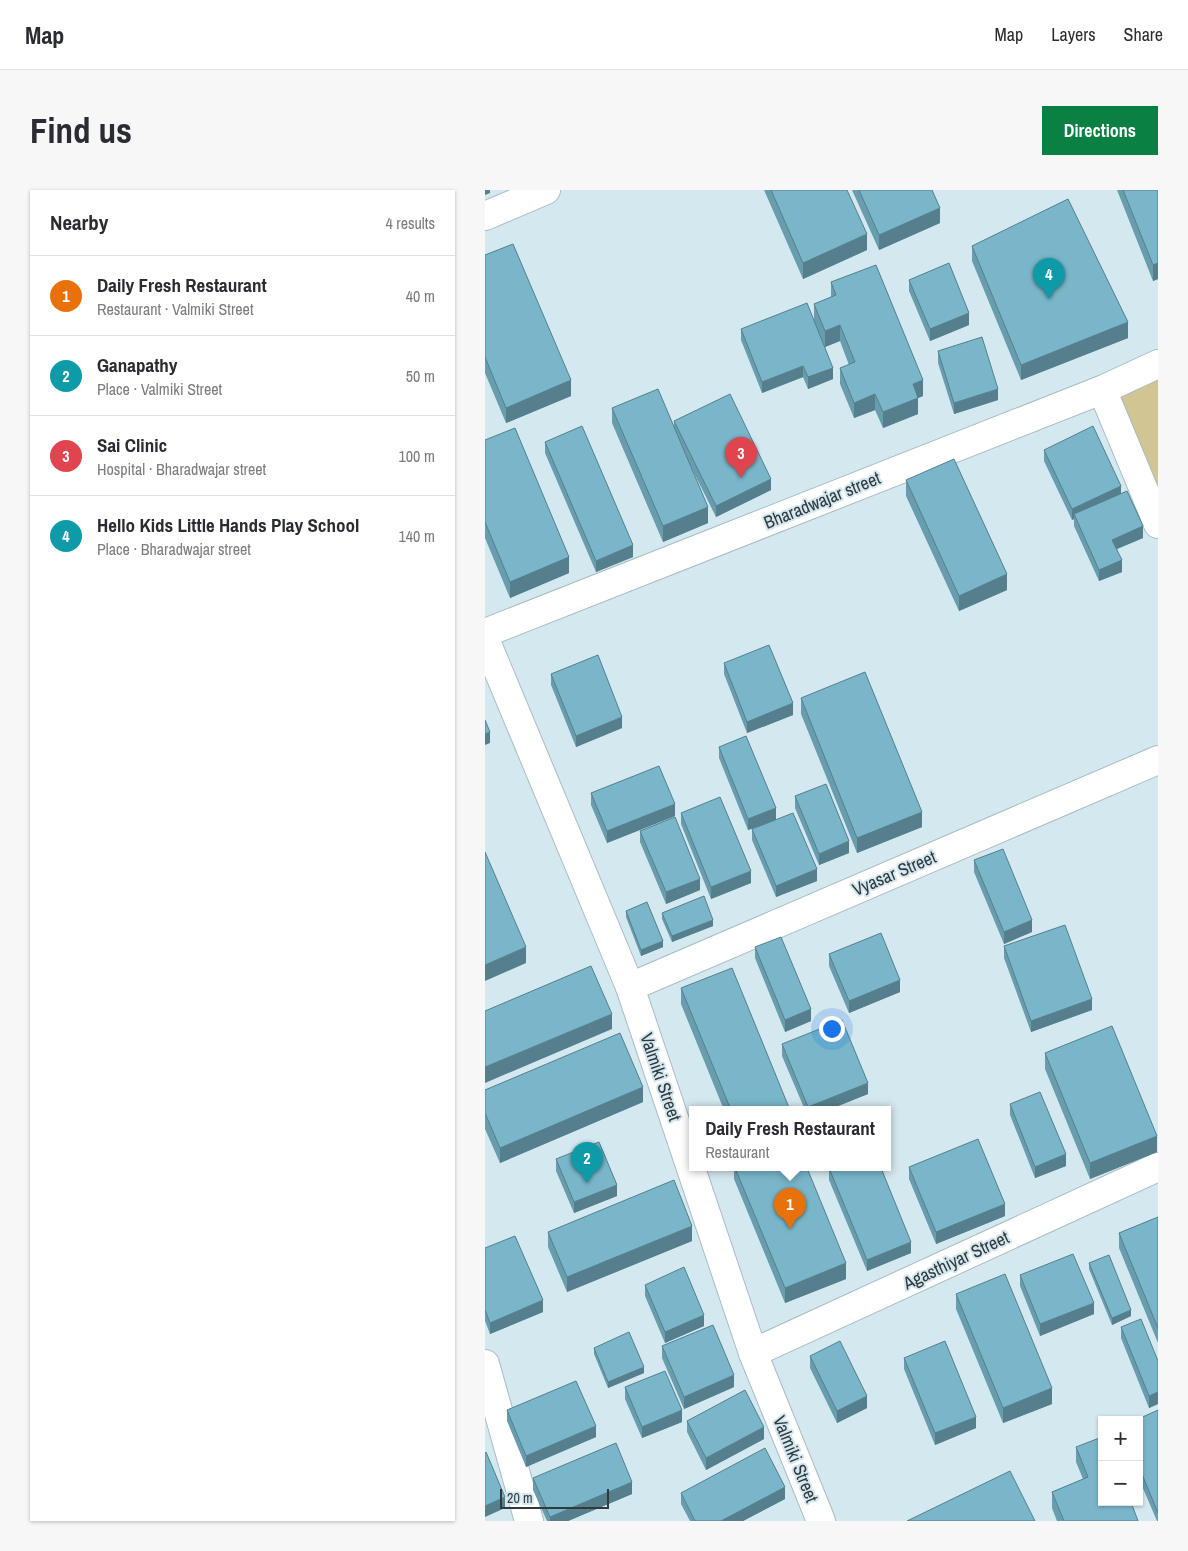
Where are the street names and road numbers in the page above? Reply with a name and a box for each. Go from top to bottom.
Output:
street label: Bharadwajar street [760,465,884,535]
street label: Vyasar Street [848,844,940,902]
street label: Valmiki Street [634,1030,688,1124]
street label: Agasthiyar Street [898,1225,1013,1296]
street label: Valmiki Street [767,1412,825,1506]

